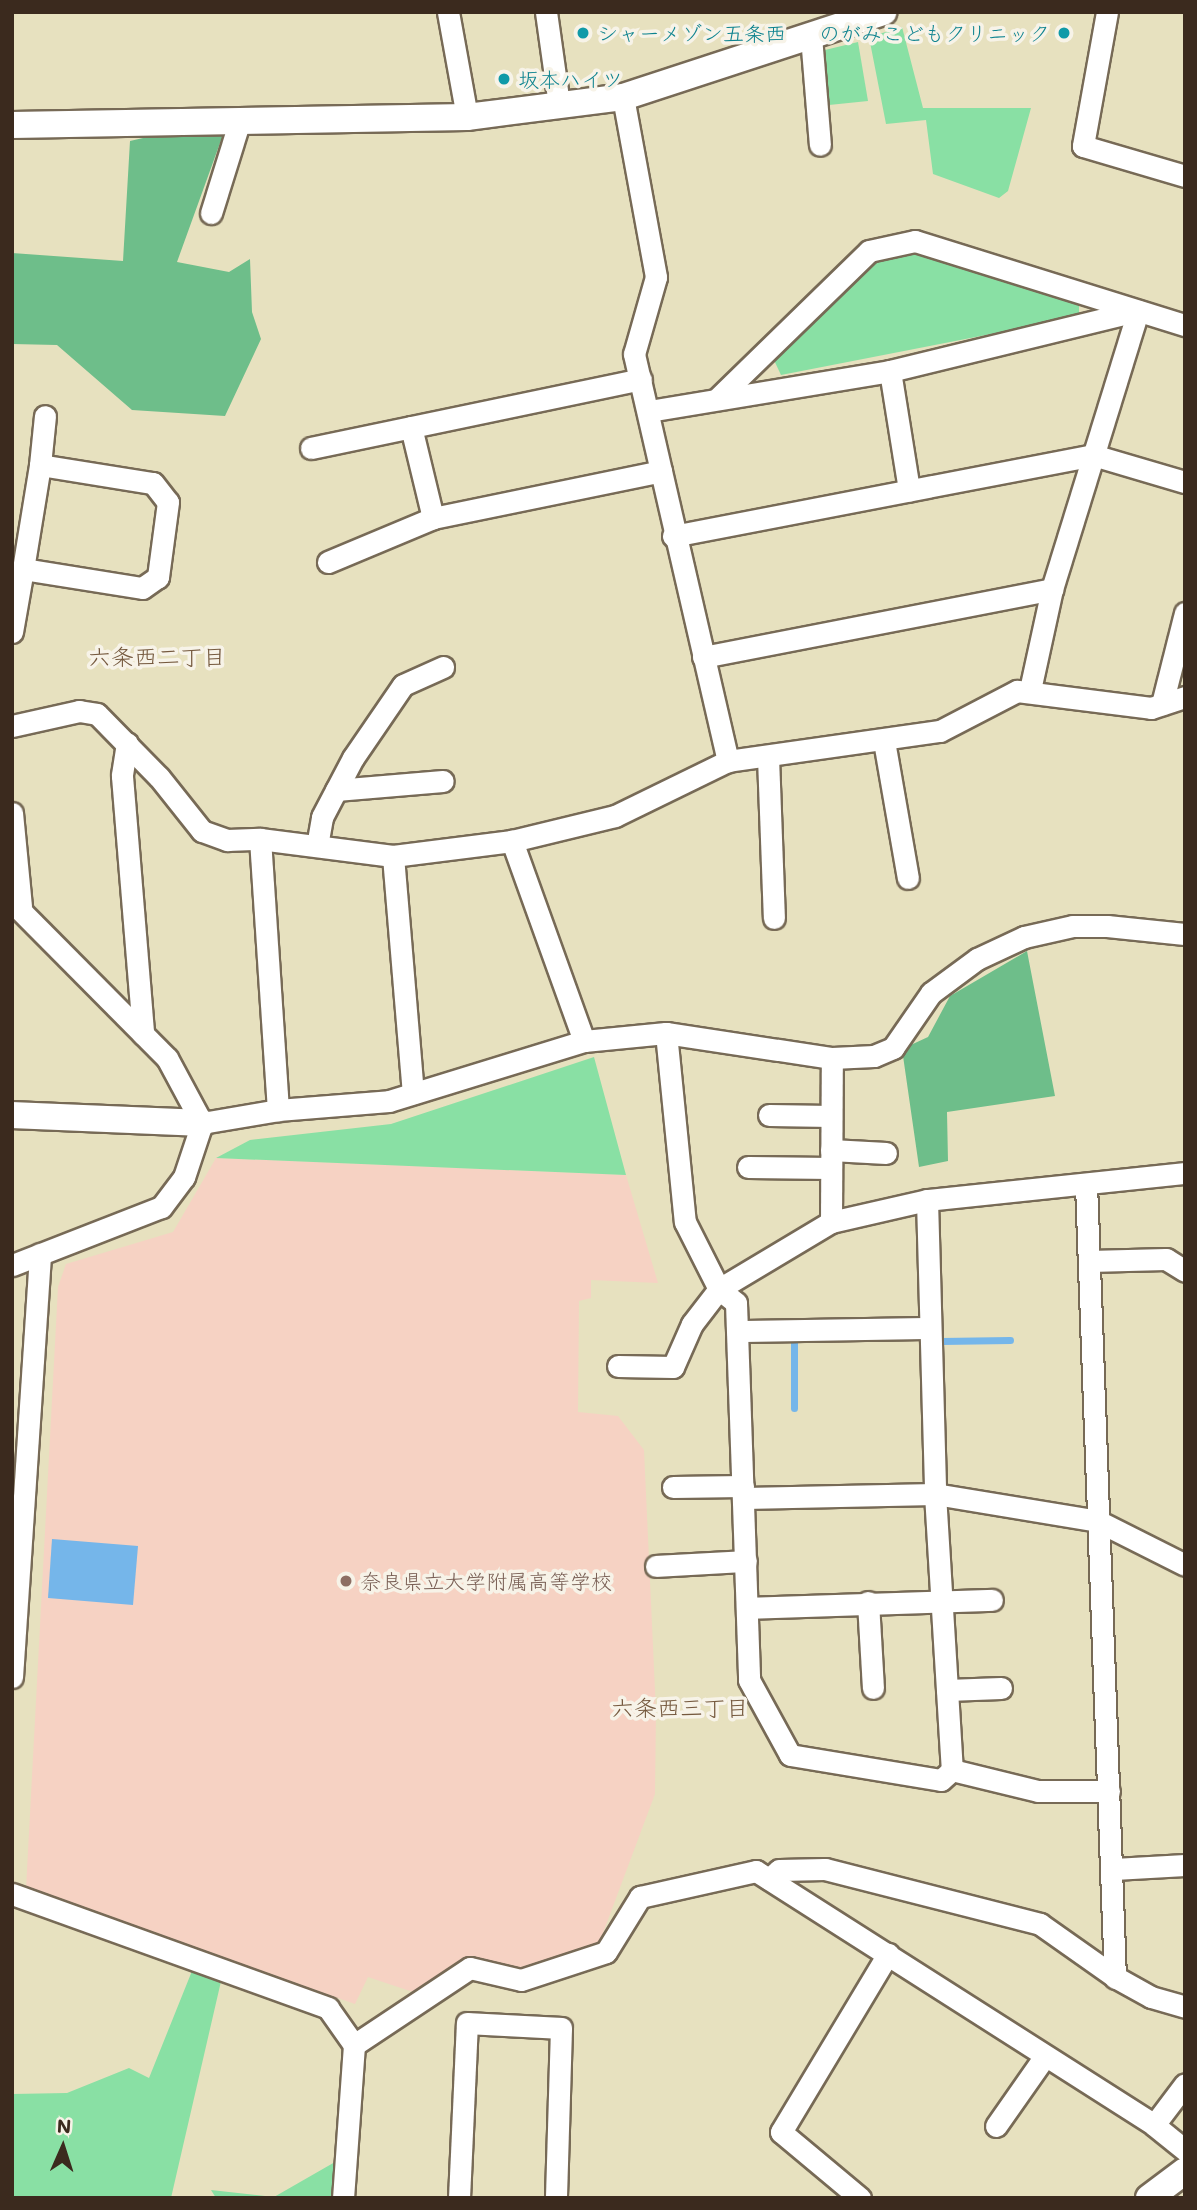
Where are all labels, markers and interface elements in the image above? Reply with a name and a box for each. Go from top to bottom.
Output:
place label: シャーメゾン五条西 [597,20,786,46]
place label: のがみこどもクリニック [819,20,1050,46]
marker: シャーメゾン五条西 [575,25,591,41]
marker: のがみこどもクリニック [1056,25,1072,41]
place label: 坂本ハイツ [518,66,623,92]
marker: 坂本ハイツ [496,71,512,87]
district label: 六条西二丁目 [88,642,226,670]
place label: 奈良県立大学附属高等学校 [360,1568,612,1594]
marker: 奈良県立大学附属高等学校 [338,1573,354,1589]
district label: 六条西三丁目 [611,1693,749,1721]
north arrow [28,2112,98,2182]
text: N [56,2113,72,2138]

